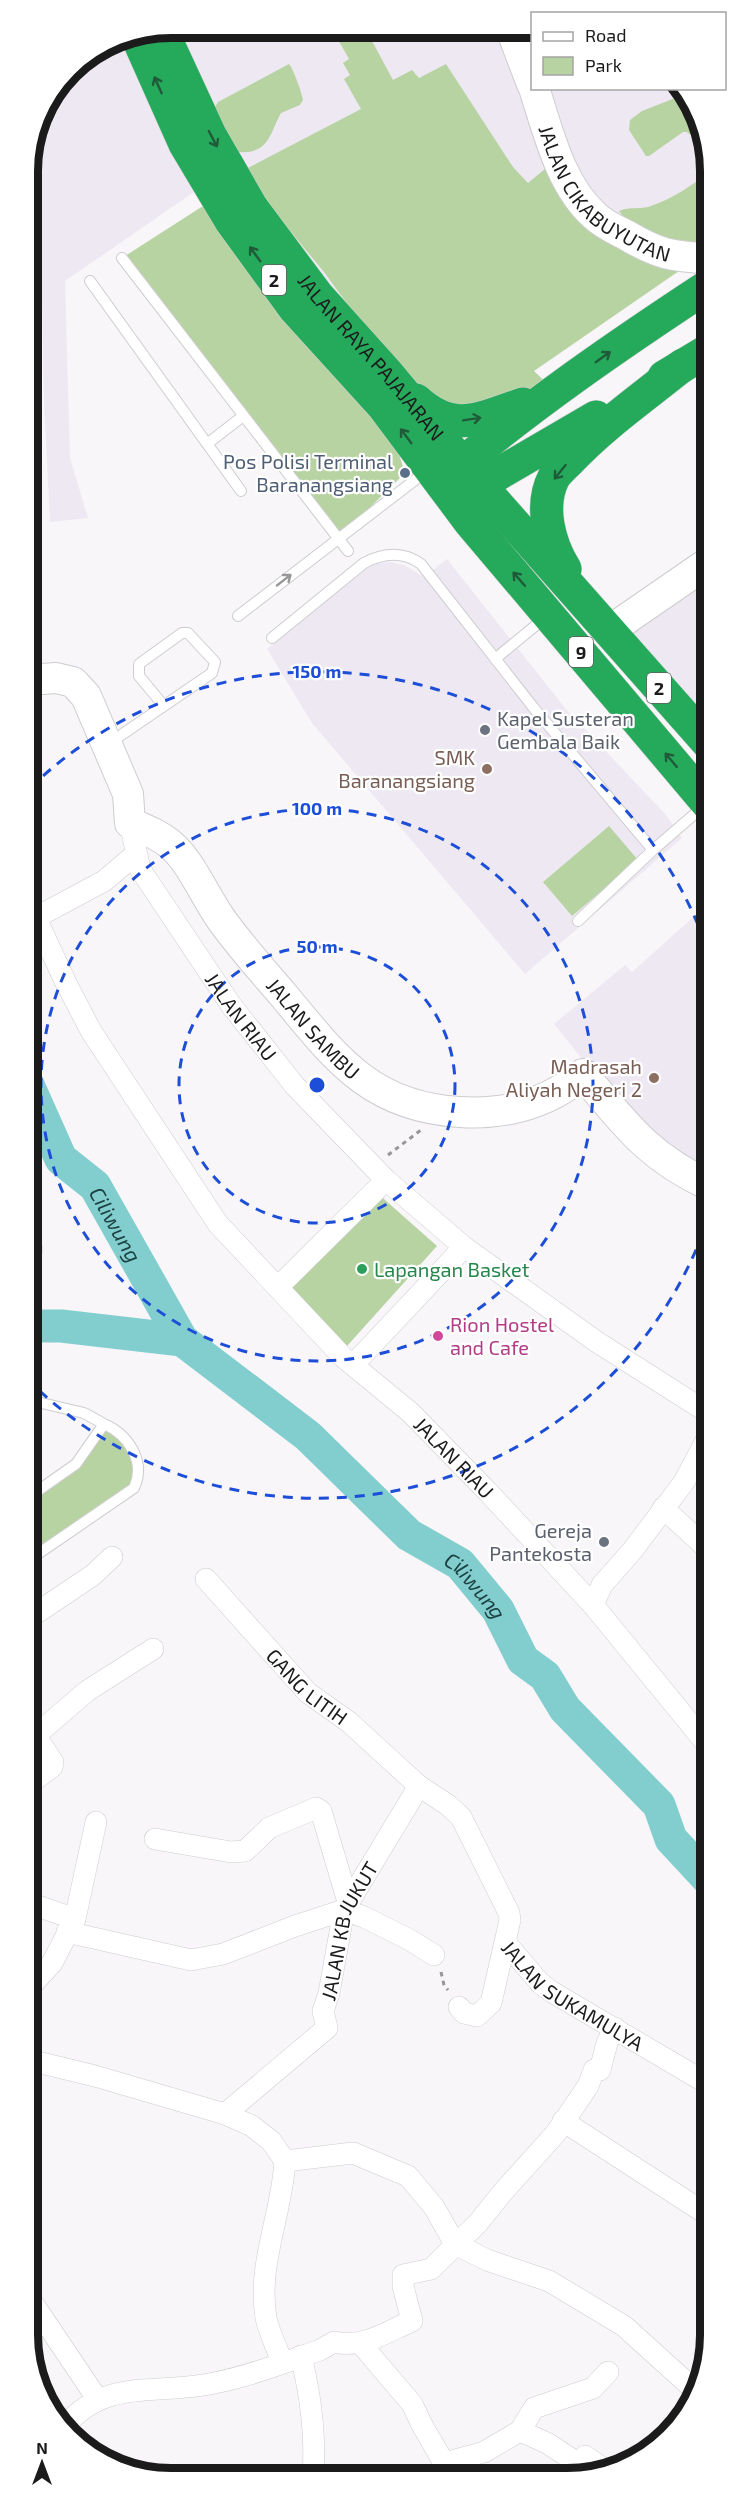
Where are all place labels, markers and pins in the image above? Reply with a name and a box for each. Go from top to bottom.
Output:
place label: Pos Polisi Terminal Baranangsiang [223,449,393,496]
marker: Pos Polisi Terminal Baranangsiang [398,466,412,480]
place label: Kapel Susteran Gembala Baik [497,706,634,753]
marker: Kapel Susteran Gembala Baik [478,723,492,737]
place label: SMK Baranangsiang [338,745,475,792]
marker: SMK Baranangsiang [480,762,494,776]
place label: Madrasah Aliyah Negeri 2 [506,1054,642,1101]
marker: Madrasah Aliyah Negeri 2 [647,1071,661,1085]
centre of rings [307,1075,327,1095]
place label: Lapangan Basket [374,1257,530,1281]
marker: Lapangan Basket [355,1262,369,1276]
place label: Rion Hostel and Cafe [450,1312,554,1359]
marker: Rion Hostel and Cafe [431,1329,445,1343]
place label: Gereja Pantekosta [489,1518,592,1565]
marker: Gereja Pantekosta [597,1535,611,1549]

